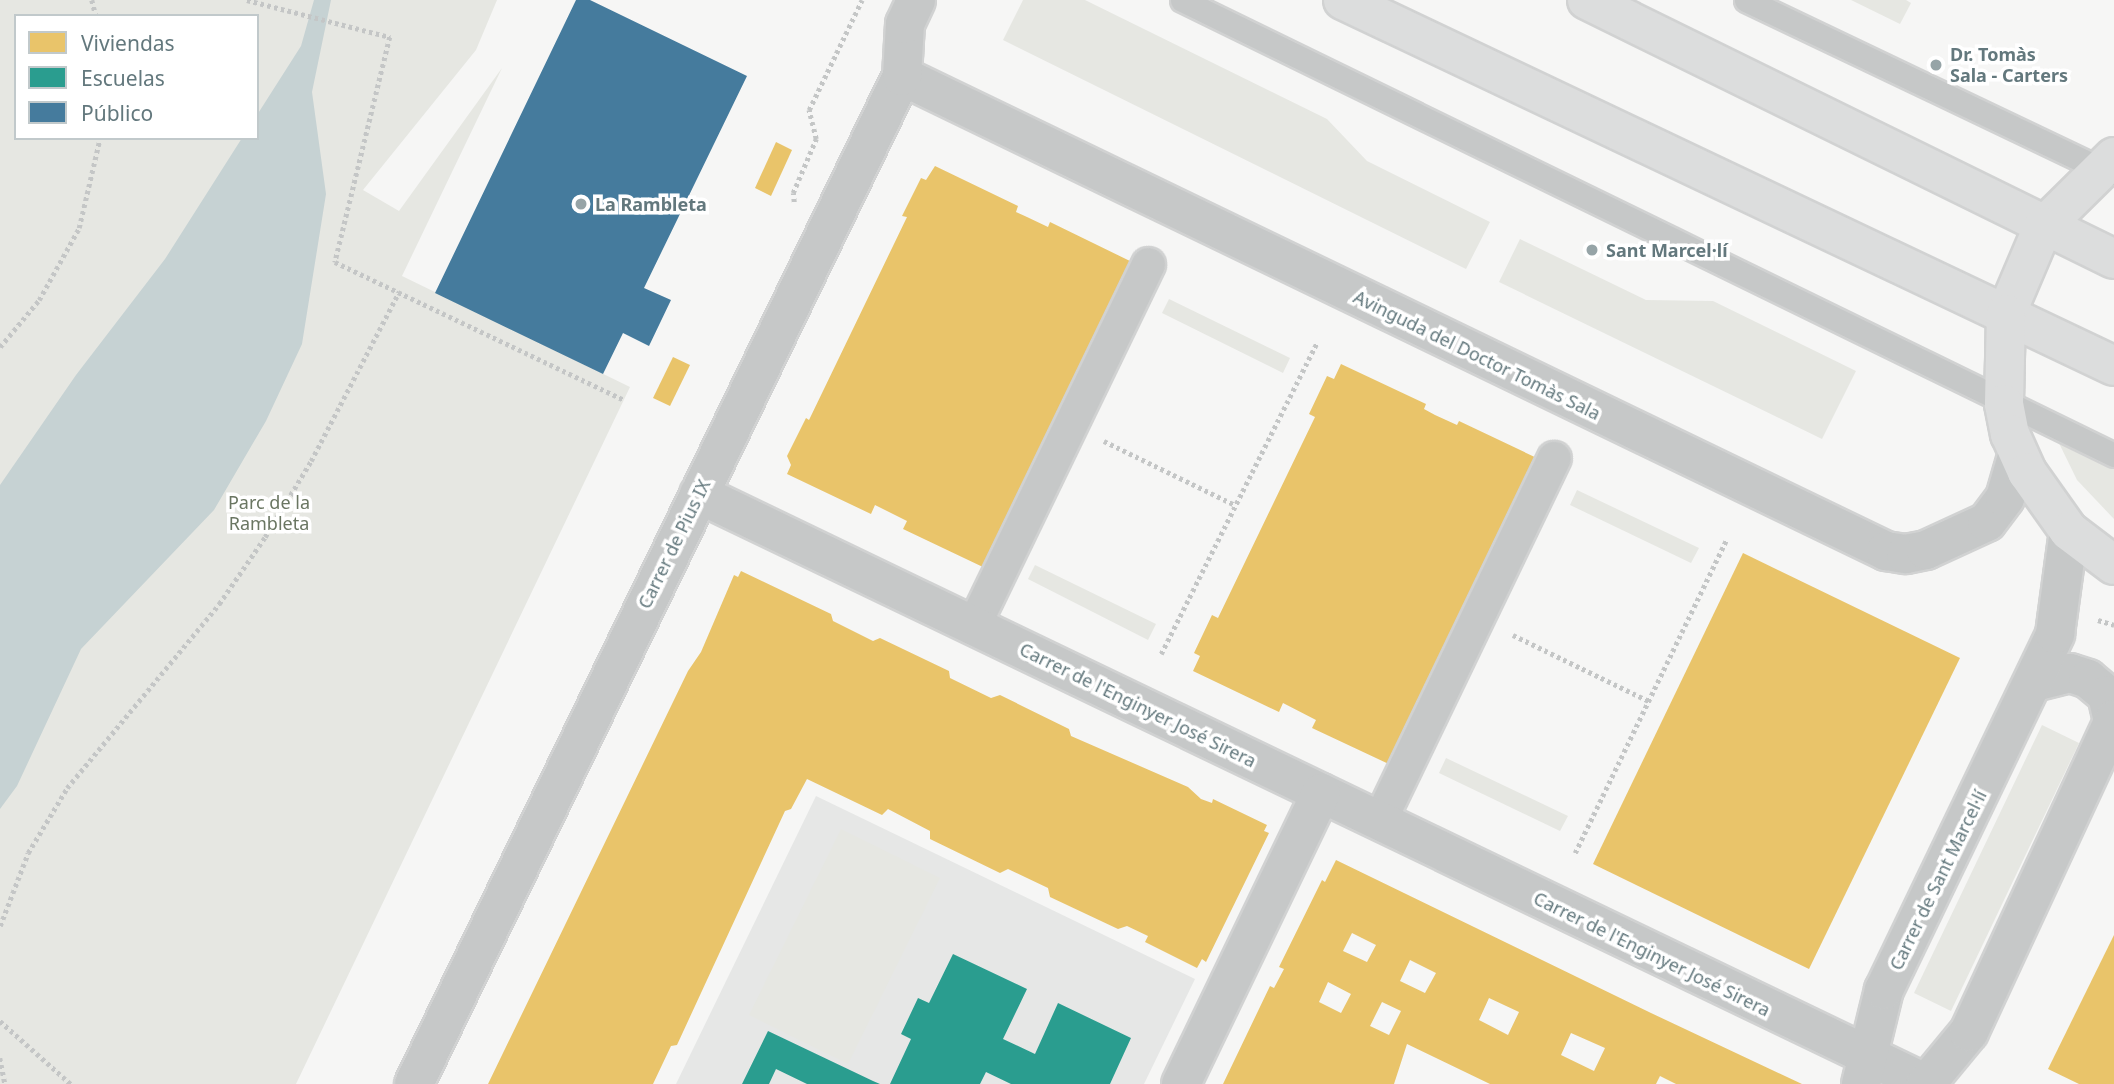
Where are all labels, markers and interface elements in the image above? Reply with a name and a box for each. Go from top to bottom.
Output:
legend [14,14,259,140]
text: Viviendas [81,29,175,57]
place label: Dr. Tomàs Sala - Carters [1950,44,2068,86]
marker: Dr. Tomàs Sala - Carters [1928,57,1944,73]
text: Escuelas [81,64,165,92]
text: Público [81,99,153,127]
place label: La Rambleta [595,193,707,215]
marker: La Rambleta [573,196,589,212]
place label: Sant Marcel·lí [1606,239,1728,261]
marker: Sant Marcel·lí [1584,242,1600,258]
street label: Avinguda del Doctor Tomàs Sala [1350,286,1604,424]
street label: Carrer de Pius IX [633,476,715,612]
park label: Parc de la Rambleta [228,492,310,534]
street label: Carrer de l'Enginyer José Sirera [1016,638,1260,772]
street label: Carrer de Sant Marcel·lí [1885,787,1991,973]
street label: Carrer de l'Enginyer José Sirera [1530,887,1774,1021]

